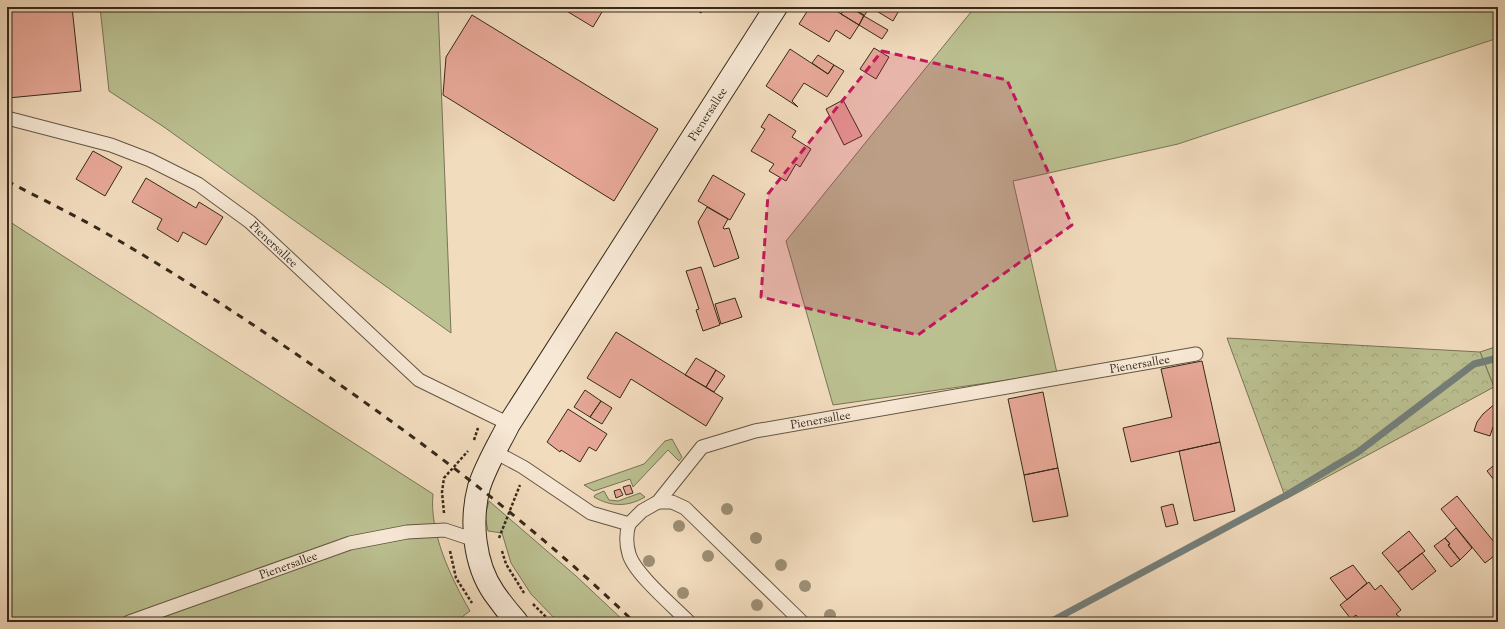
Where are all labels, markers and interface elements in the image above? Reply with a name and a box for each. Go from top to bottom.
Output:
street label: Pienersallee [684,84,732,145]
street label: Pienersallee [245,218,302,273]
street label: Pienersallee [1108,351,1172,379]
street label: Pienersallee [789,406,852,435]
street label: Pienersallee [257,547,320,585]

